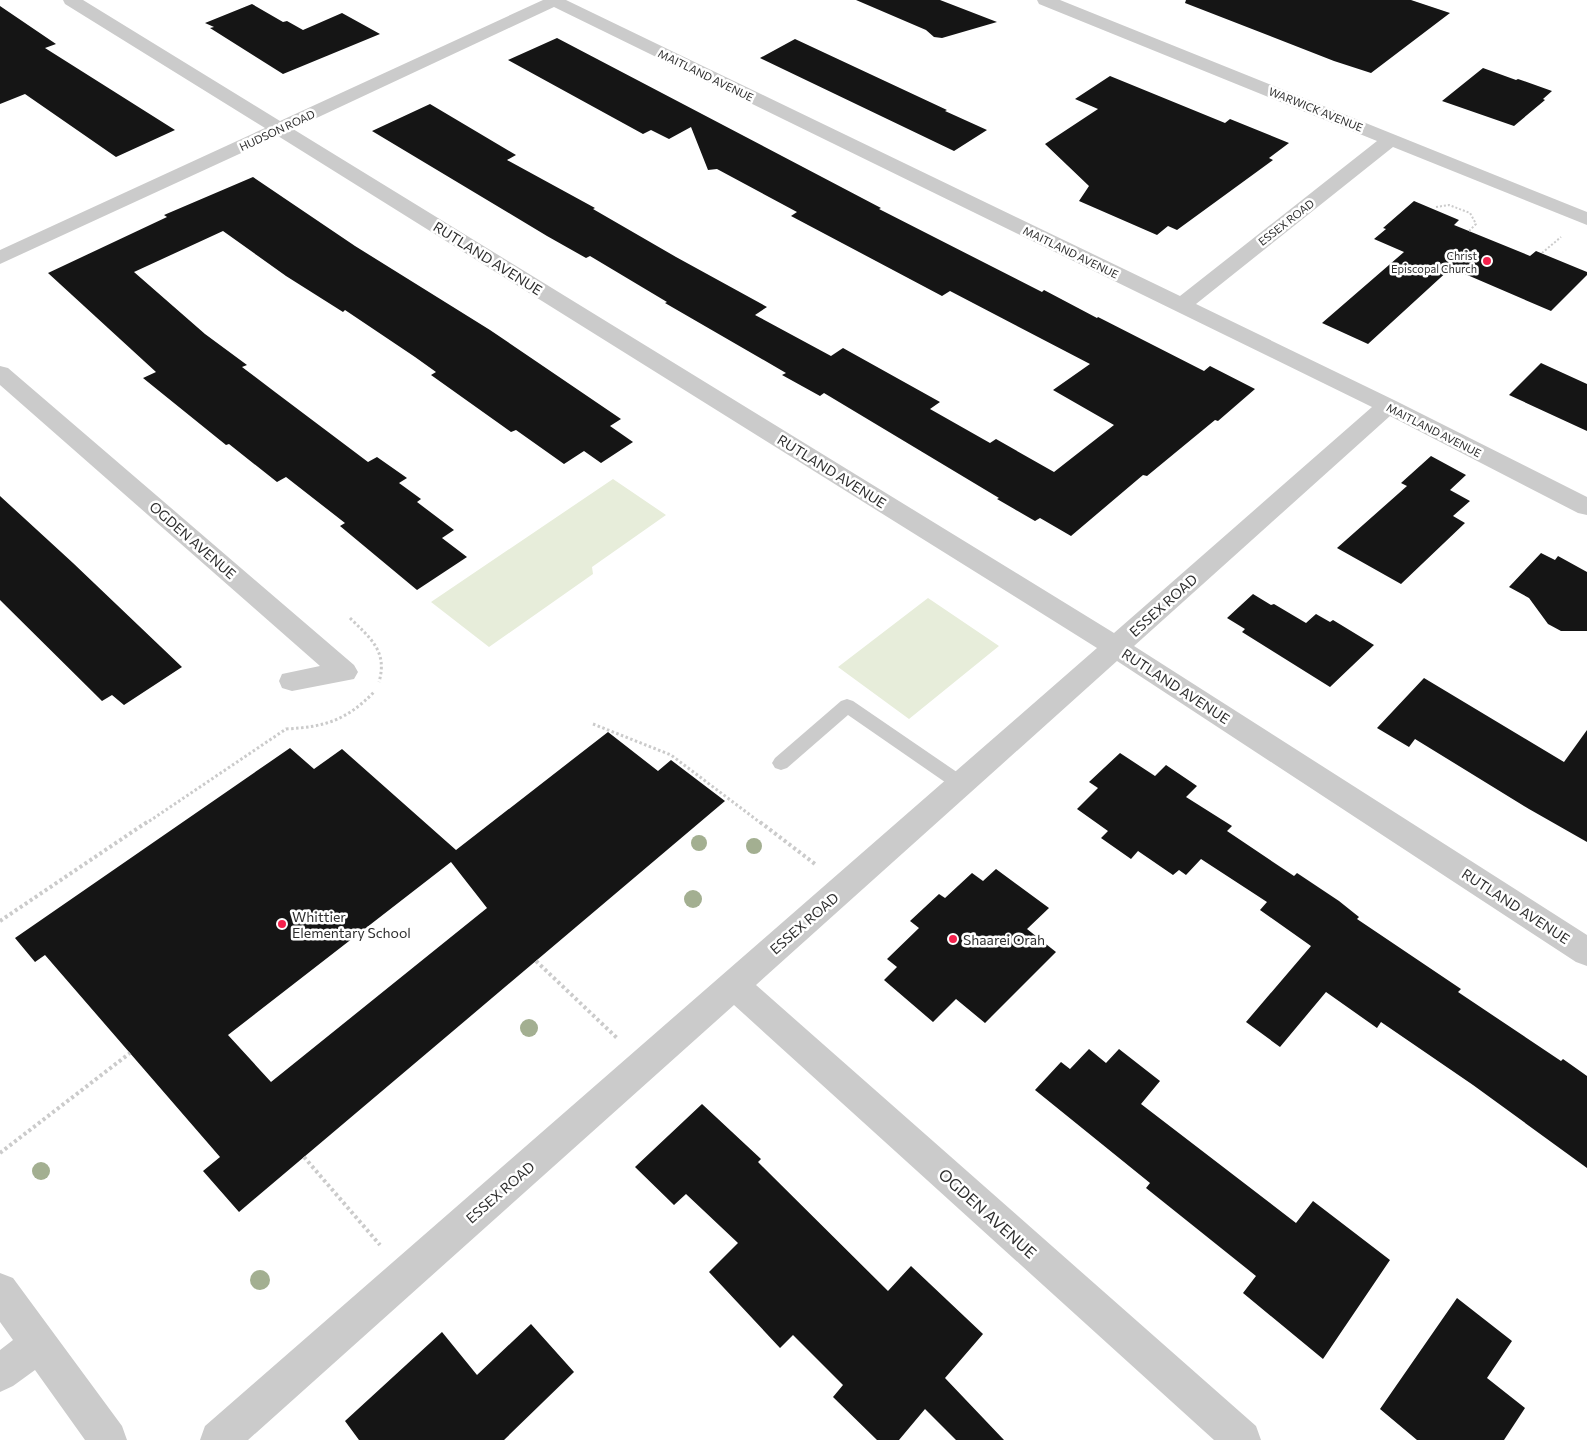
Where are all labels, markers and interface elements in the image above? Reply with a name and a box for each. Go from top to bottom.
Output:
street label: MAITLAND AVENUE [656,46,756,104]
street label: WARWICK AVENUE [1267,84,1365,134]
street label: HUDSON ROAD [237,107,317,153]
street label: ESSEX ROAD [1256,196,1316,248]
street label: RUTLAND AVENUE [430,218,546,298]
street label: MAITLAND AVENUE [1021,223,1121,281]
place label: Christ Episcopal Church [1391,249,1477,275]
marker: Christ Episcopal Church [1481,255,1493,267]
street label: MAITLAND AVENUE [1385,401,1483,459]
street label: RUTLAND AVENUE [774,431,890,511]
street label: OGDEN AVENUE [146,498,240,582]
street label: ESSEX ROAD [1126,570,1200,640]
street label: RUTLAND AVENUE [1119,645,1233,727]
street label: RUTLAND AVENUE [1459,865,1573,947]
street label: ESSEX ROAD [766,889,842,957]
place label: Whittier Elementary School [292,908,411,941]
marker: Whittier Elementary School [276,918,288,930]
place label: Shaarei Orah [963,931,1045,948]
marker: Shaarei Orah [947,933,959,945]
street label: ESSEX ROAD [462,1158,538,1226]
street label: OGDEN AVENUE [935,1164,1041,1262]

